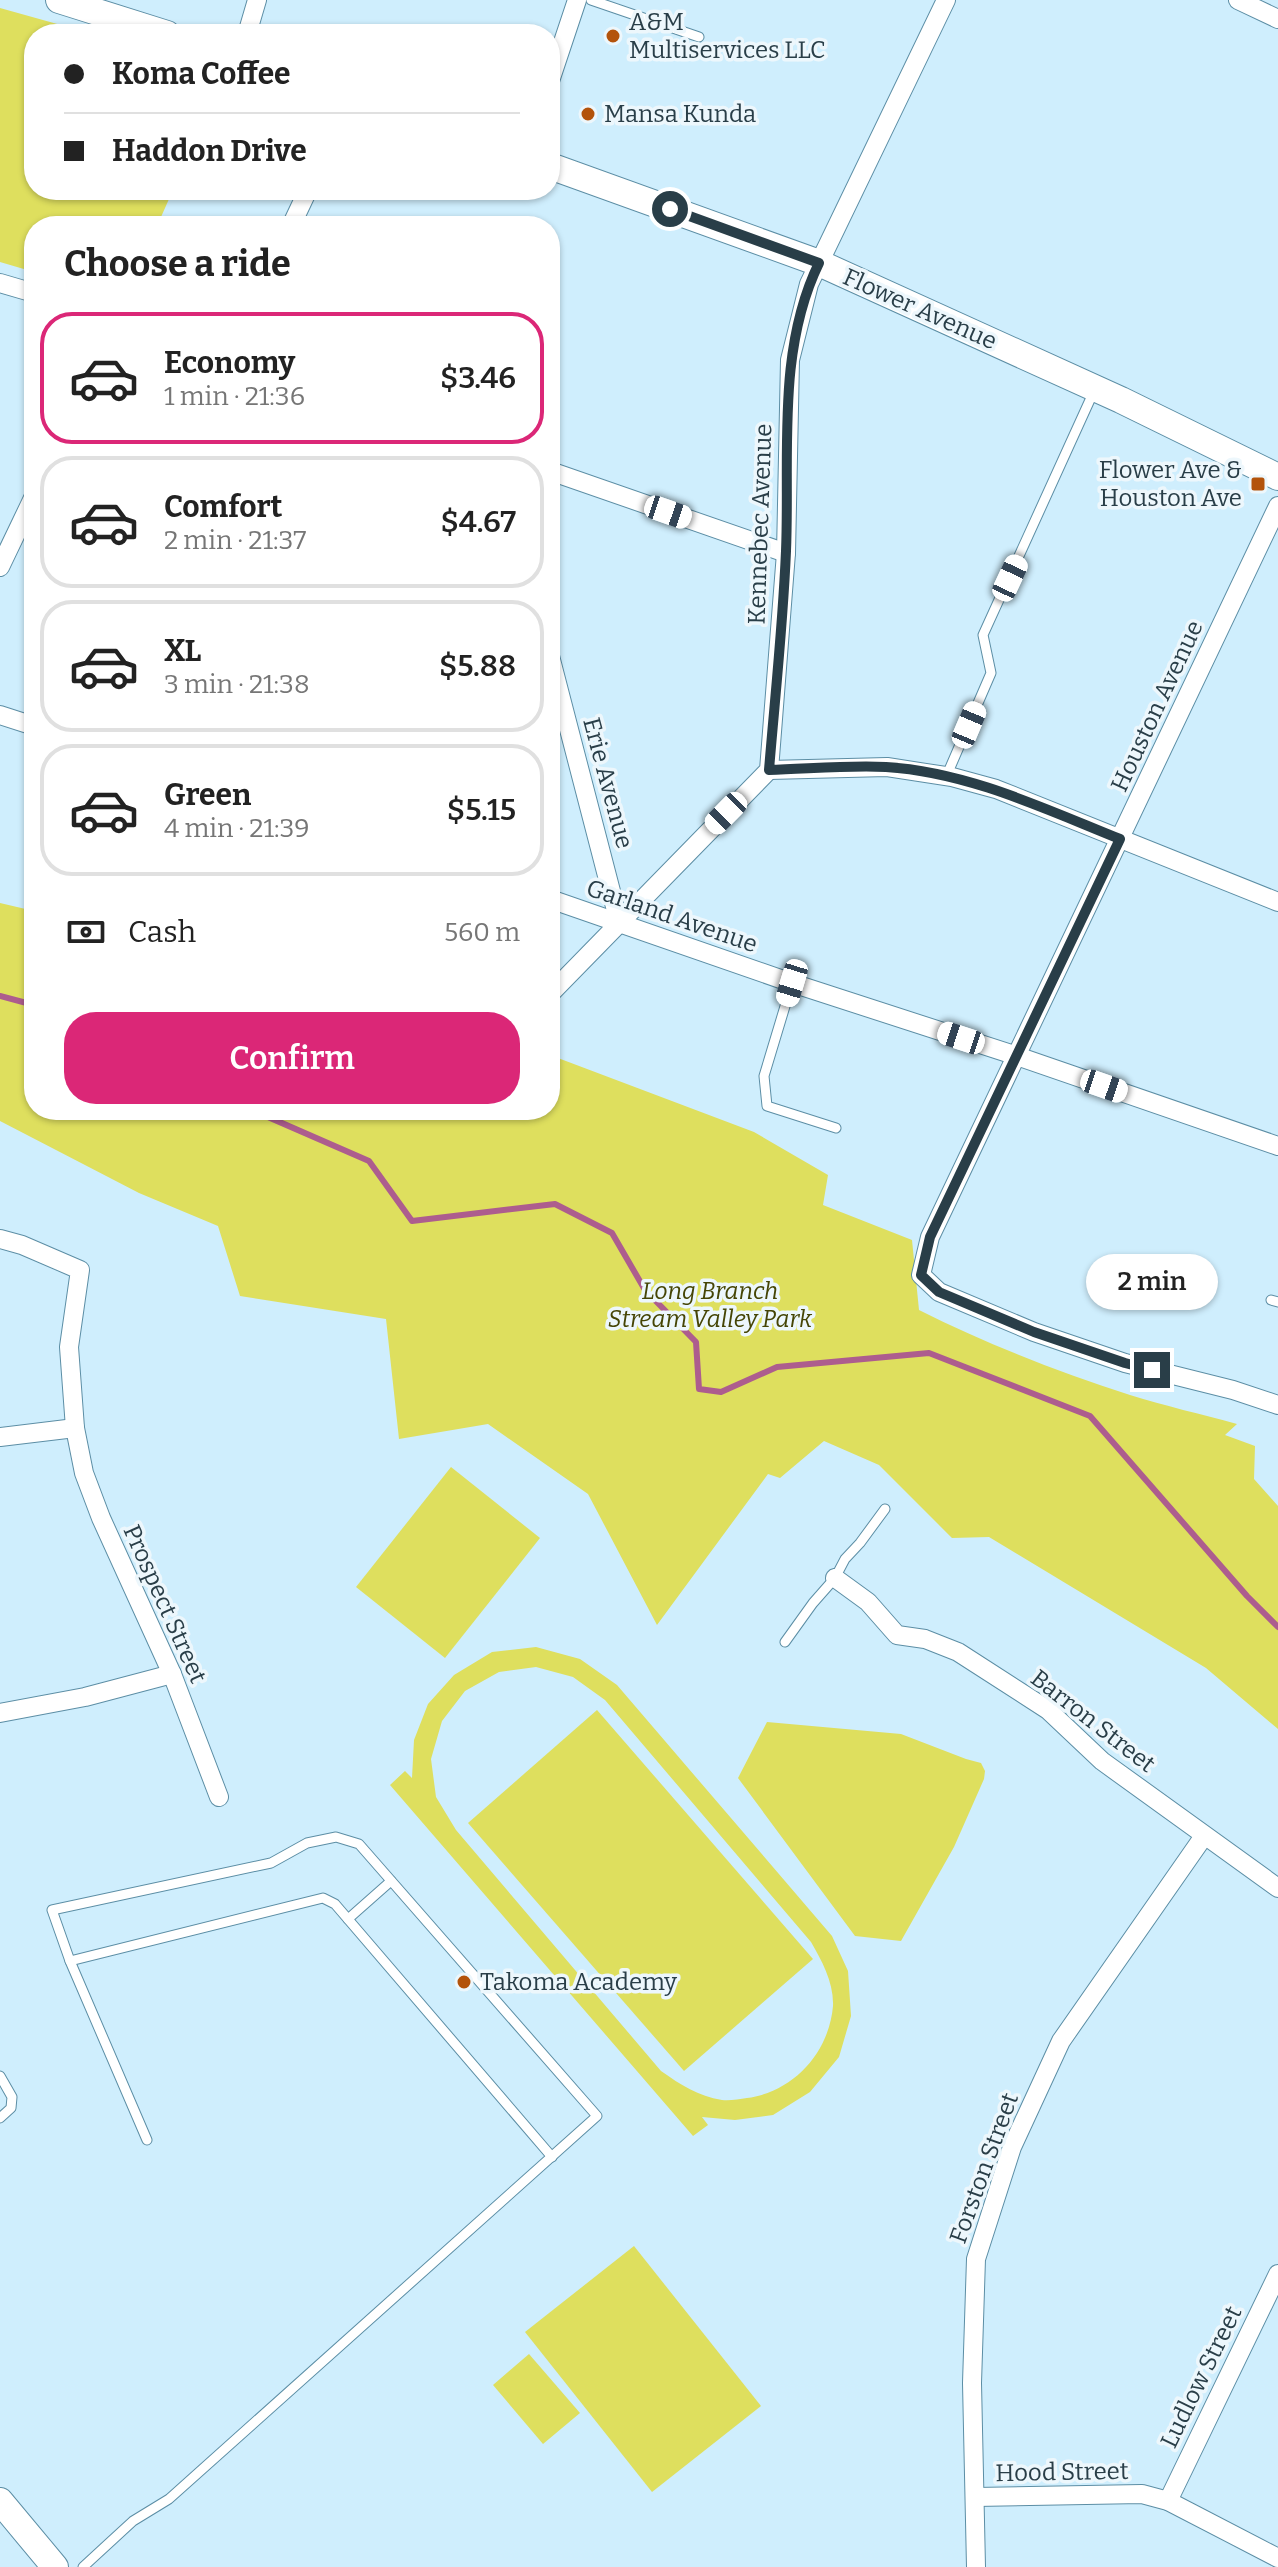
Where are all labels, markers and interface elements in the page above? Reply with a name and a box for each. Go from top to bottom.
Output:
place label: A&M Multiservices LLC [629,8,825,64]
marker: A&M Multiservices LLC [604,27,622,45]
text: Koma Coffee [112,56,291,92]
place label: Mansa Kunda [604,100,756,128]
marker: Mansa Kunda [579,105,597,123]
text: Haddon Drive [112,133,307,169]
route start [652,191,688,227]
text: Choose a ride [64,242,291,286]
street label: Flower Avenue [839,263,1001,355]
icon: car [68,342,140,414]
text: Economy [164,345,295,381]
text: $3.46 [440,360,516,396]
text: 1 min · 21:36 [164,381,305,412]
street label: Kennebec Avenue [742,423,778,625]
place label: Flower Ave & Houston Ave [1099,456,1242,512]
marker: Flower Ave & Houston Ave [1249,475,1267,493]
icon: car [68,486,140,558]
text: Comfort [164,489,282,525]
car [641,493,695,531]
text: $4.67 [440,504,516,540]
text: 2 min · 21:37 [164,525,306,556]
car [989,551,1031,605]
street label: Houston Avenue [1105,616,1209,796]
icon: car [68,630,140,702]
text: XL [164,633,201,669]
text: $5.88 [439,648,516,684]
text: 3 min · 21:38 [164,669,310,700]
car [949,698,989,752]
street label: Erie Avenue [577,714,639,852]
icon: car [68,774,140,846]
text: Green [164,777,251,813]
car [701,788,751,838]
text: $5.15 [447,792,516,828]
text: 4 min · 21:39 [164,813,310,844]
street label: Garland Avenue [583,874,761,958]
icon: cash [64,910,108,954]
text: Cash [128,914,196,950]
text: 560 m [444,917,520,948]
car [774,957,810,1009]
button: Confirm [64,1012,520,1104]
car [934,1019,988,1057]
car [1077,1067,1131,1105]
callout: 2 min [1086,1254,1218,1310]
text: 2 min [1118,1266,1186,1297]
park label: Long Branch Stream Valley Park [608,1277,813,1333]
route end [1134,1352,1170,1388]
street label: Prospect Street [118,1521,212,1688]
street label: Barron Street [1025,1664,1161,1778]
place label: Takoma Academy [480,1968,677,1996]
marker: Takoma Academy [455,1973,473,1991]
street label: Forston Street [944,2089,1024,2247]
street label: Ludlow Street [1155,2301,1247,2452]
street label: Hood Street [995,2457,1129,2487]

